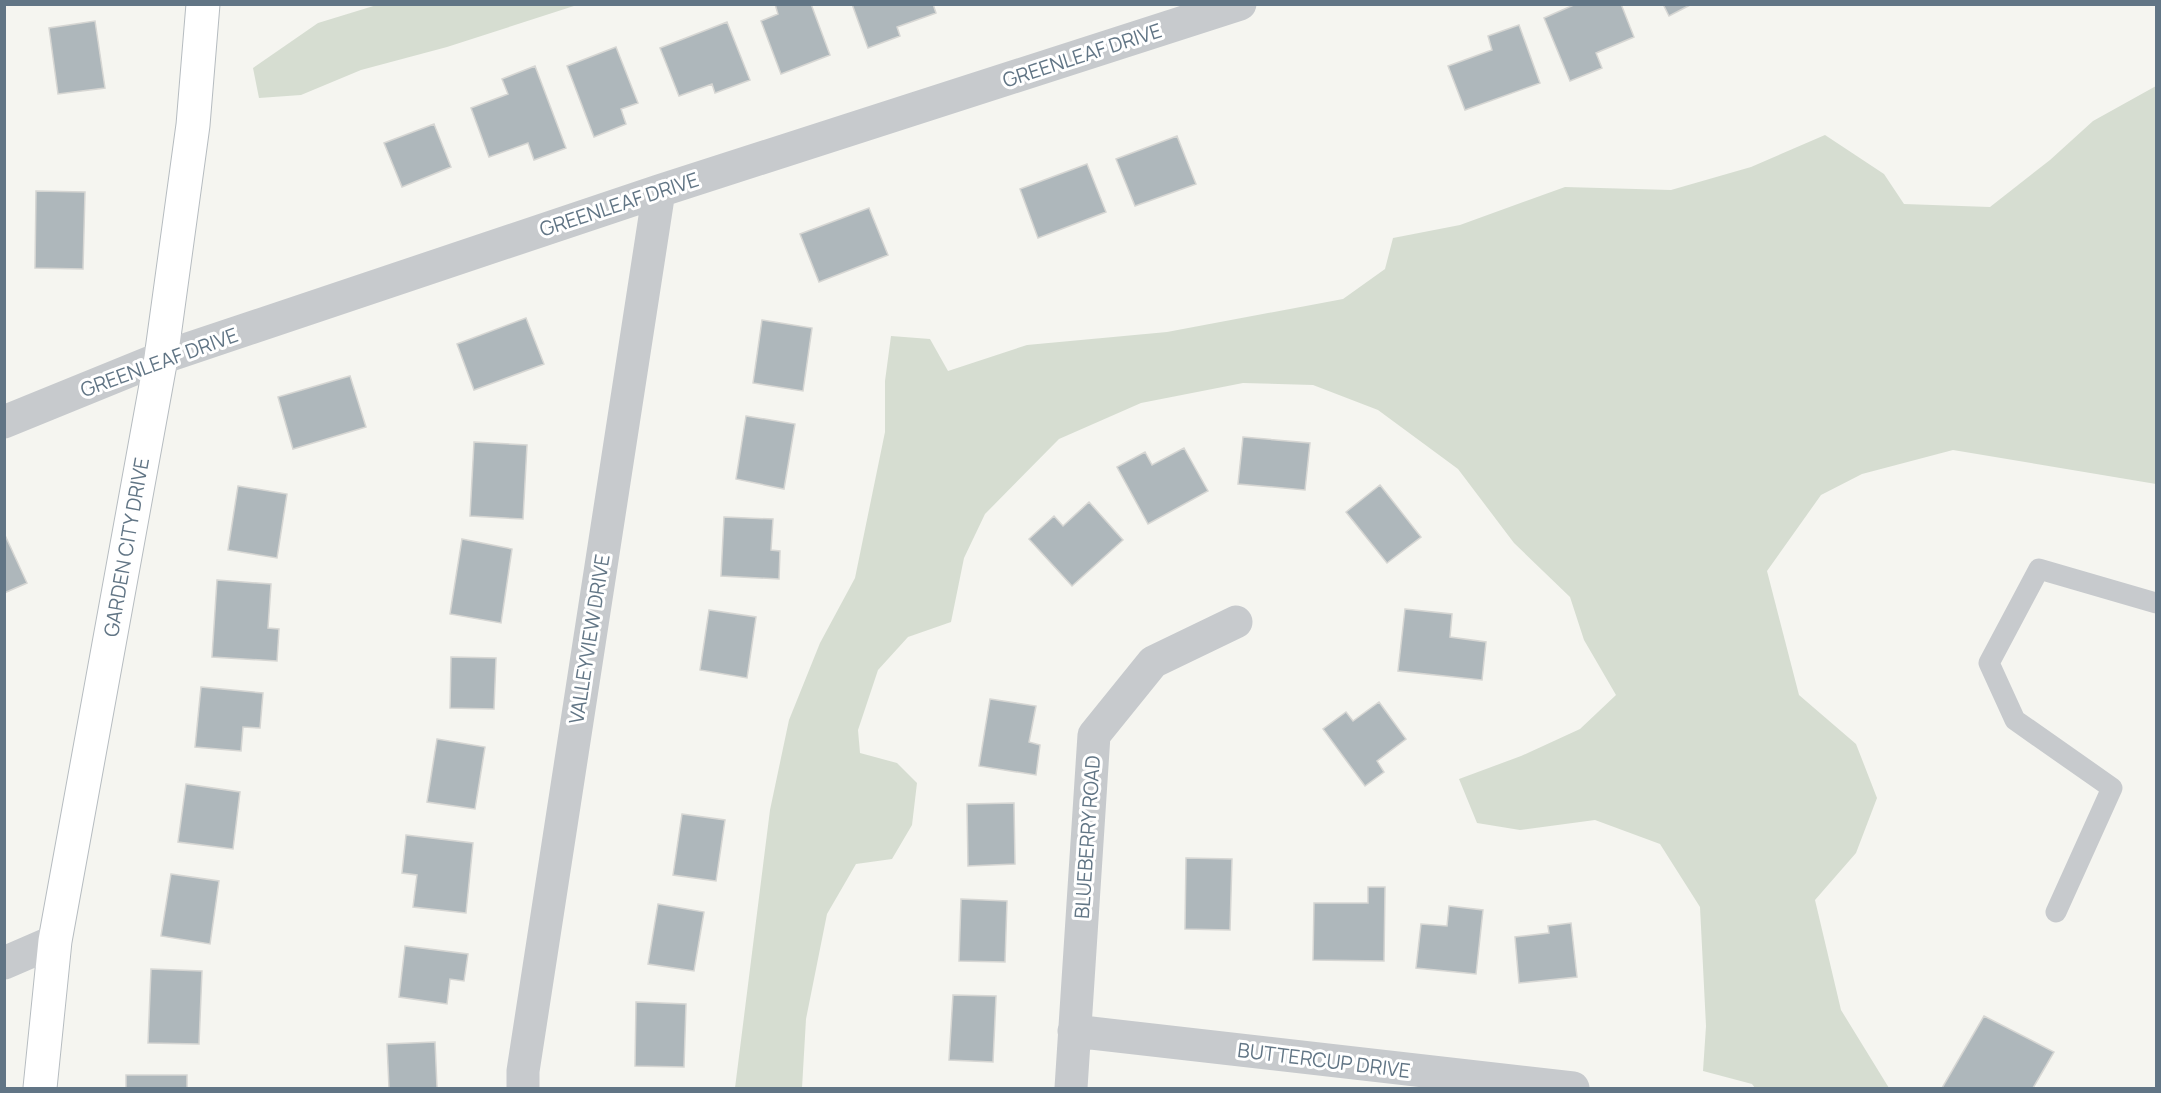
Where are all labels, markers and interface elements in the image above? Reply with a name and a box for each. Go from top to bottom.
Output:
street label: GREENLEAF DRIVE [999,17,1165,93]
street label: GREENLEAF DRIVE [536,166,702,242]
street label: GREENLEAF DRIVE [77,321,241,403]
street label: GARDEN CITY DRIVE [97,455,155,639]
street label: VALLEYVIEW DRIVE [562,552,616,726]
street label: BLUEBERRY ROAD [1068,754,1106,920]
street label: BUTTERCUP DRIVE [1236,1036,1412,1084]

